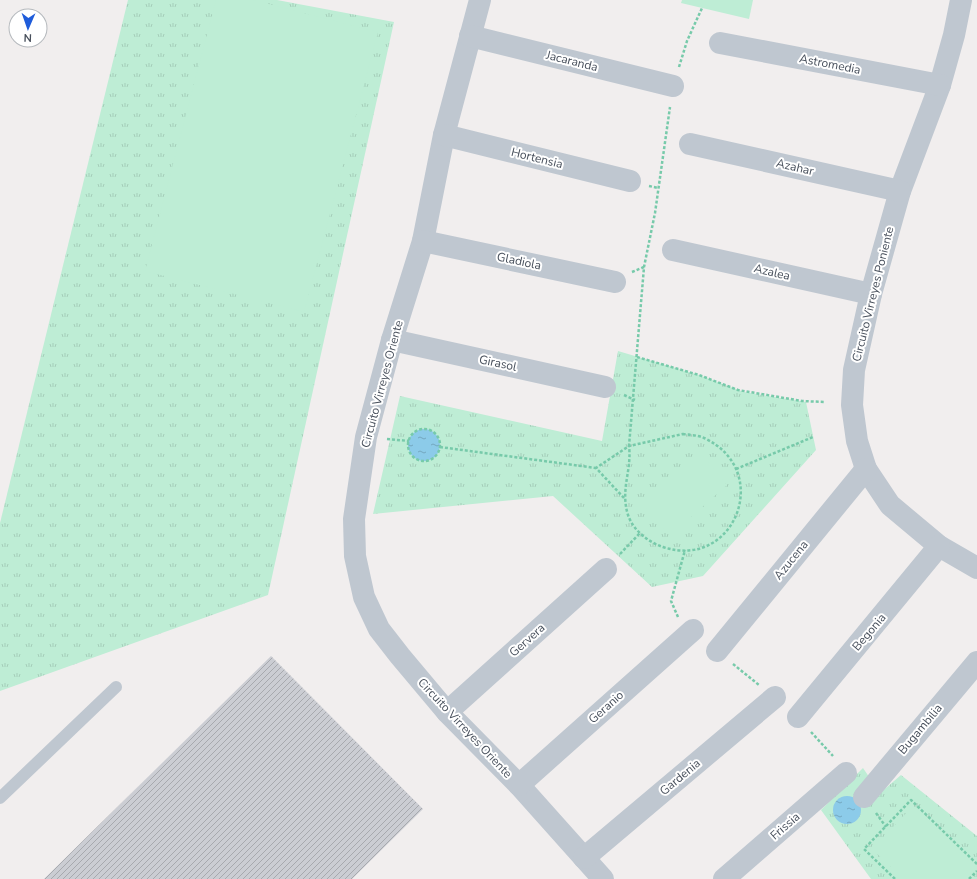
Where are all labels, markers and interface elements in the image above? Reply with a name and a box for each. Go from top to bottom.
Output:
north arrow [8,8,48,48]
text: N [23,30,32,45]
street label: Jacaranda [543,47,600,75]
street label: Astromedia [798,50,862,78]
street label: Hortensia [510,144,564,172]
street label: Azahar [775,155,816,179]
street label: Circuito Virreyes Poniente [848,225,898,363]
street label: Gladiola [495,248,543,274]
street label: Azalea [752,260,792,284]
street label: Circuito Virreyes Oriente [357,319,407,449]
street label: Girasol [478,351,519,375]
street label: Azucena [770,537,812,583]
street label: Begonia [849,610,889,654]
street label: Gervera [506,620,548,660]
street label: Circuito Virreyes Oriente [414,675,516,781]
street label: Geranio [585,687,627,727]
street label: Bugambilia [894,700,946,758]
street label: Gardenia [656,755,704,799]
street label: Frissia [767,809,803,843]

